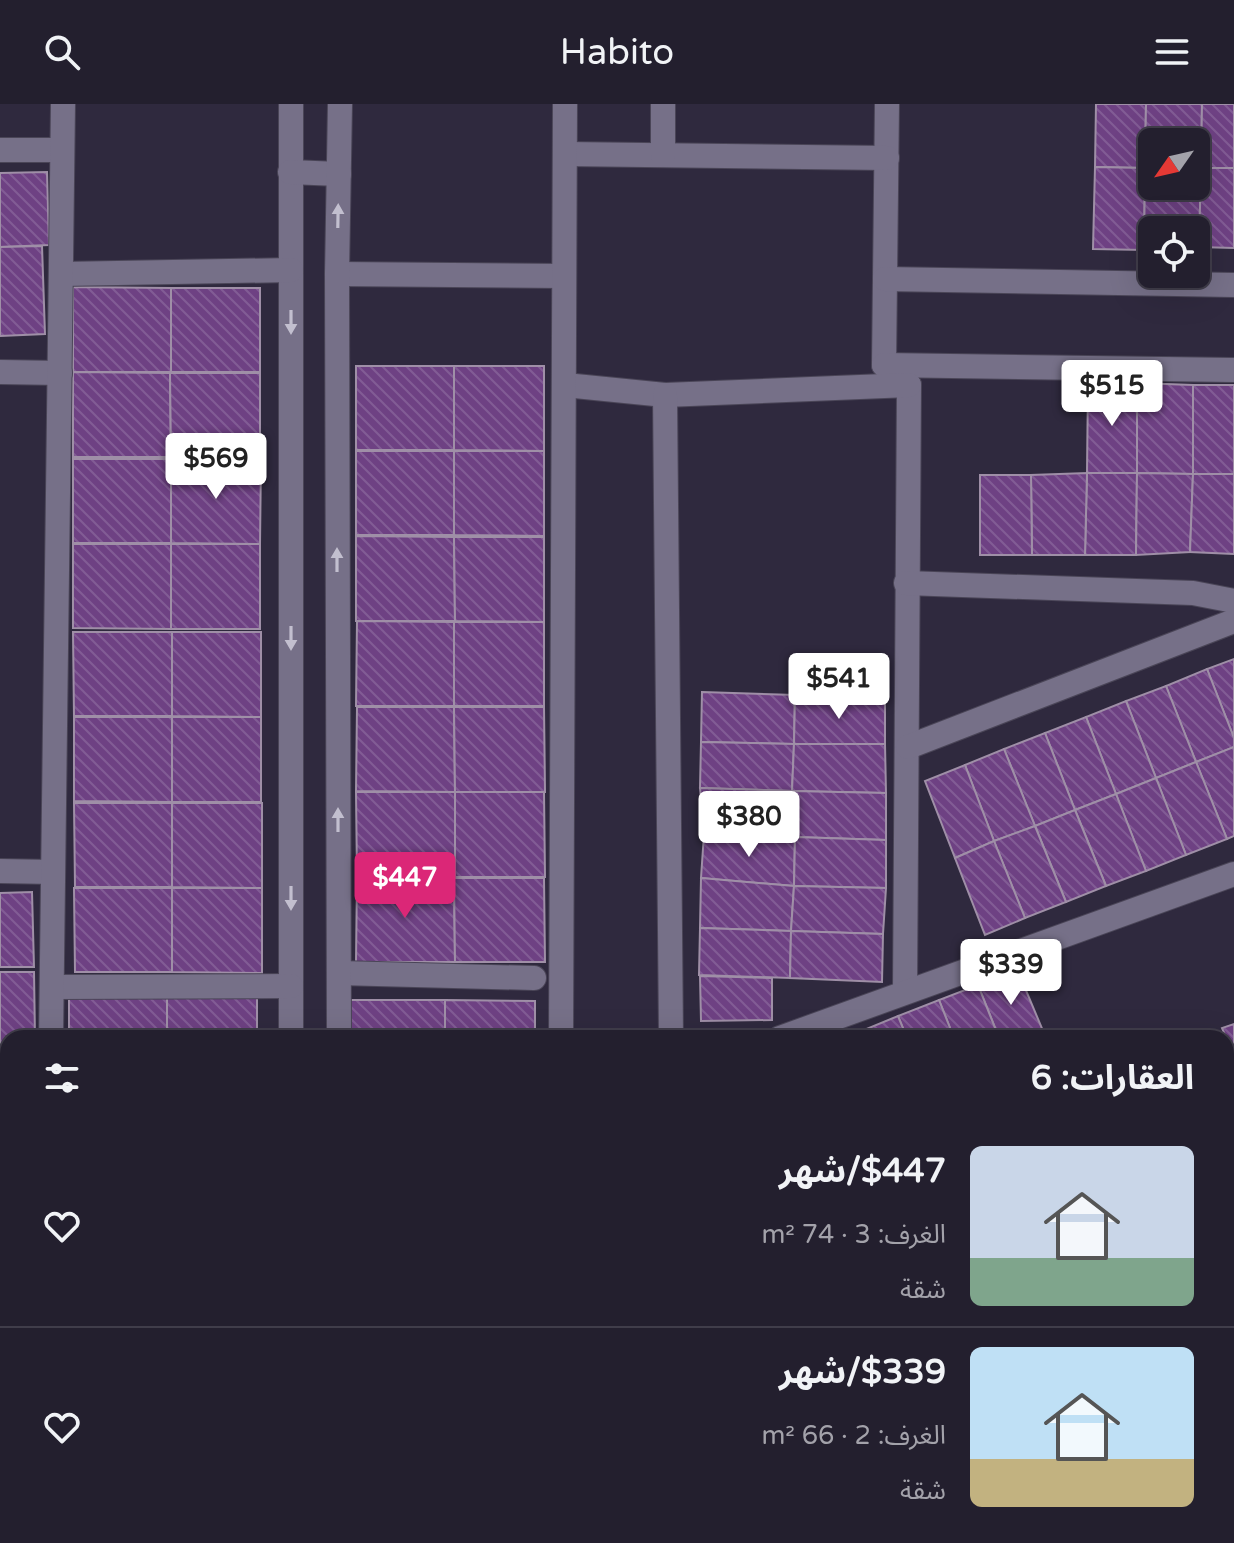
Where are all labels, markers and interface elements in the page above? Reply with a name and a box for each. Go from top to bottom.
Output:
icon: search [40,30,84,74]
icon: menu [1150,30,1194,74]
text: Habito [560,31,674,74]
north arrow [1138,128,1210,200]
map controls [1138,128,1210,288]
one-way arrow [332,203,344,228]
button: locate [1138,216,1210,288]
one-way arrow [285,310,297,335]
pin: $515 [1065,360,1159,428]
text: $515 [1079,370,1145,401]
pin: $569 [169,433,263,501]
text: $569 [183,443,249,474]
one-way arrow [331,547,344,572]
one-way arrow [285,626,297,651]
pin: $541 [792,653,886,721]
text: $541 [806,663,872,694]
pin: $380 [702,791,796,859]
text: $380 [716,801,782,832]
one-way arrow [332,807,344,832]
pin: $447 [358,852,452,920]
text: $447 [372,862,438,893]
one-way arrow [285,886,297,911]
pin: $339 [964,939,1058,1007]
text: $339 [978,949,1044,980]
icon: filters [40,1056,84,1100]
text: العقارات: 6 [1031,1058,1194,1099]
text: $447/شهر [779,1151,946,1192]
icon: home [1034,1178,1130,1274]
icon: heart [40,1204,84,1248]
text: الغرف: 3 · 74 m² [761,1219,946,1250]
text: شقة [900,1274,946,1305]
text: $339/شهر [779,1352,946,1393]
icon: home [1034,1379,1130,1475]
icon: heart [40,1405,84,1449]
text: الغرف: 2 · 66 m² [761,1420,946,1451]
text: شقة [900,1475,946,1506]

